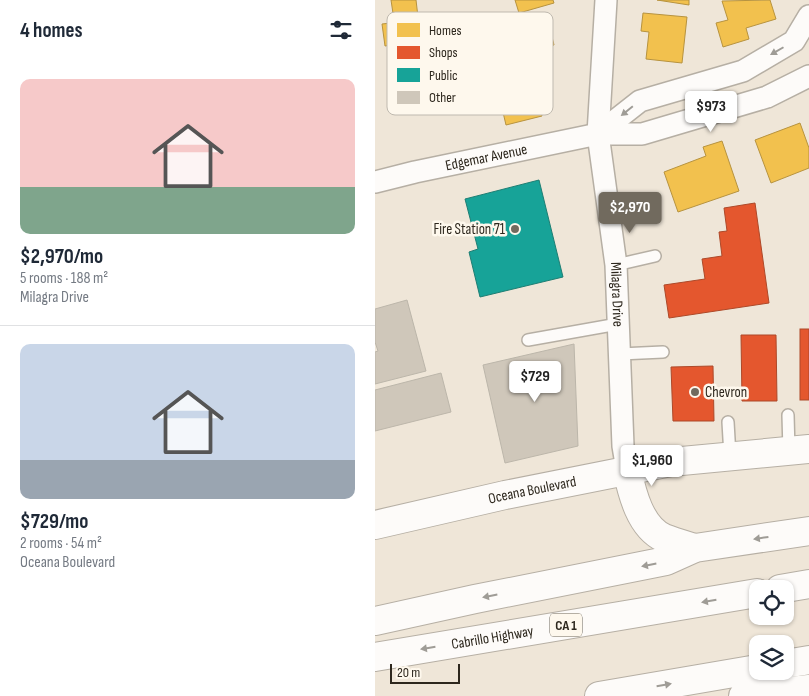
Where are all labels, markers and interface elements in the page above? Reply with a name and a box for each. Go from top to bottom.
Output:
legend [387,12,553,115]
icon: filters [327,16,355,44]
text: 4 homes [20,18,83,43]
text: Homes [429,22,462,39]
text: Shops [429,44,458,61]
one-way arrow [769,47,784,55]
text: Public [429,67,458,84]
text: Other [429,89,456,106]
pin: $973 [681,90,741,133]
text: $973 [696,97,726,116]
one-way arrow [621,105,634,116]
icon: home [143,111,233,201]
street label: Edgemar Avenue [444,139,529,175]
pin: $2,970 [589,192,671,234]
text: $2,970 [610,198,650,217]
place label: Fire Station 71 [433,220,506,239]
marker: Fire Station 71 [509,223,521,235]
text: $2,970/mo [20,244,103,269]
street label: Milagra Drive [606,262,628,327]
text: 5 rooms · 188 m² [20,269,108,288]
text: Milagra Drive [20,288,89,307]
pin: $729 [505,360,565,403]
text: $729 [520,367,550,386]
icon: home [143,377,233,467]
place label: Chevron [705,383,747,402]
marker: Chevron [689,386,701,398]
pin: $1,960 [611,444,693,487]
text: $1,960 [631,451,673,470]
street label: Oceana Boulevard [486,472,578,508]
text: $729/mo [20,509,88,534]
text: 2 rooms · 54 m² [20,534,102,553]
one-way arrow [752,535,768,543]
text: Oceana Boulevard [20,553,115,572]
one-way arrow [641,561,657,569]
map controls [749,580,794,680]
button: locate [749,580,794,625]
one-way arrow [482,592,497,600]
one-way arrow [701,597,717,605]
road number: CA 1 [550,614,582,636]
street label: Cabrillo Highway [450,621,535,654]
button: layers [749,635,794,680]
one-way arrow [420,645,436,653]
scale bar [390,661,460,684]
text: 20 m [397,664,420,681]
one-way arrow [657,680,673,688]

